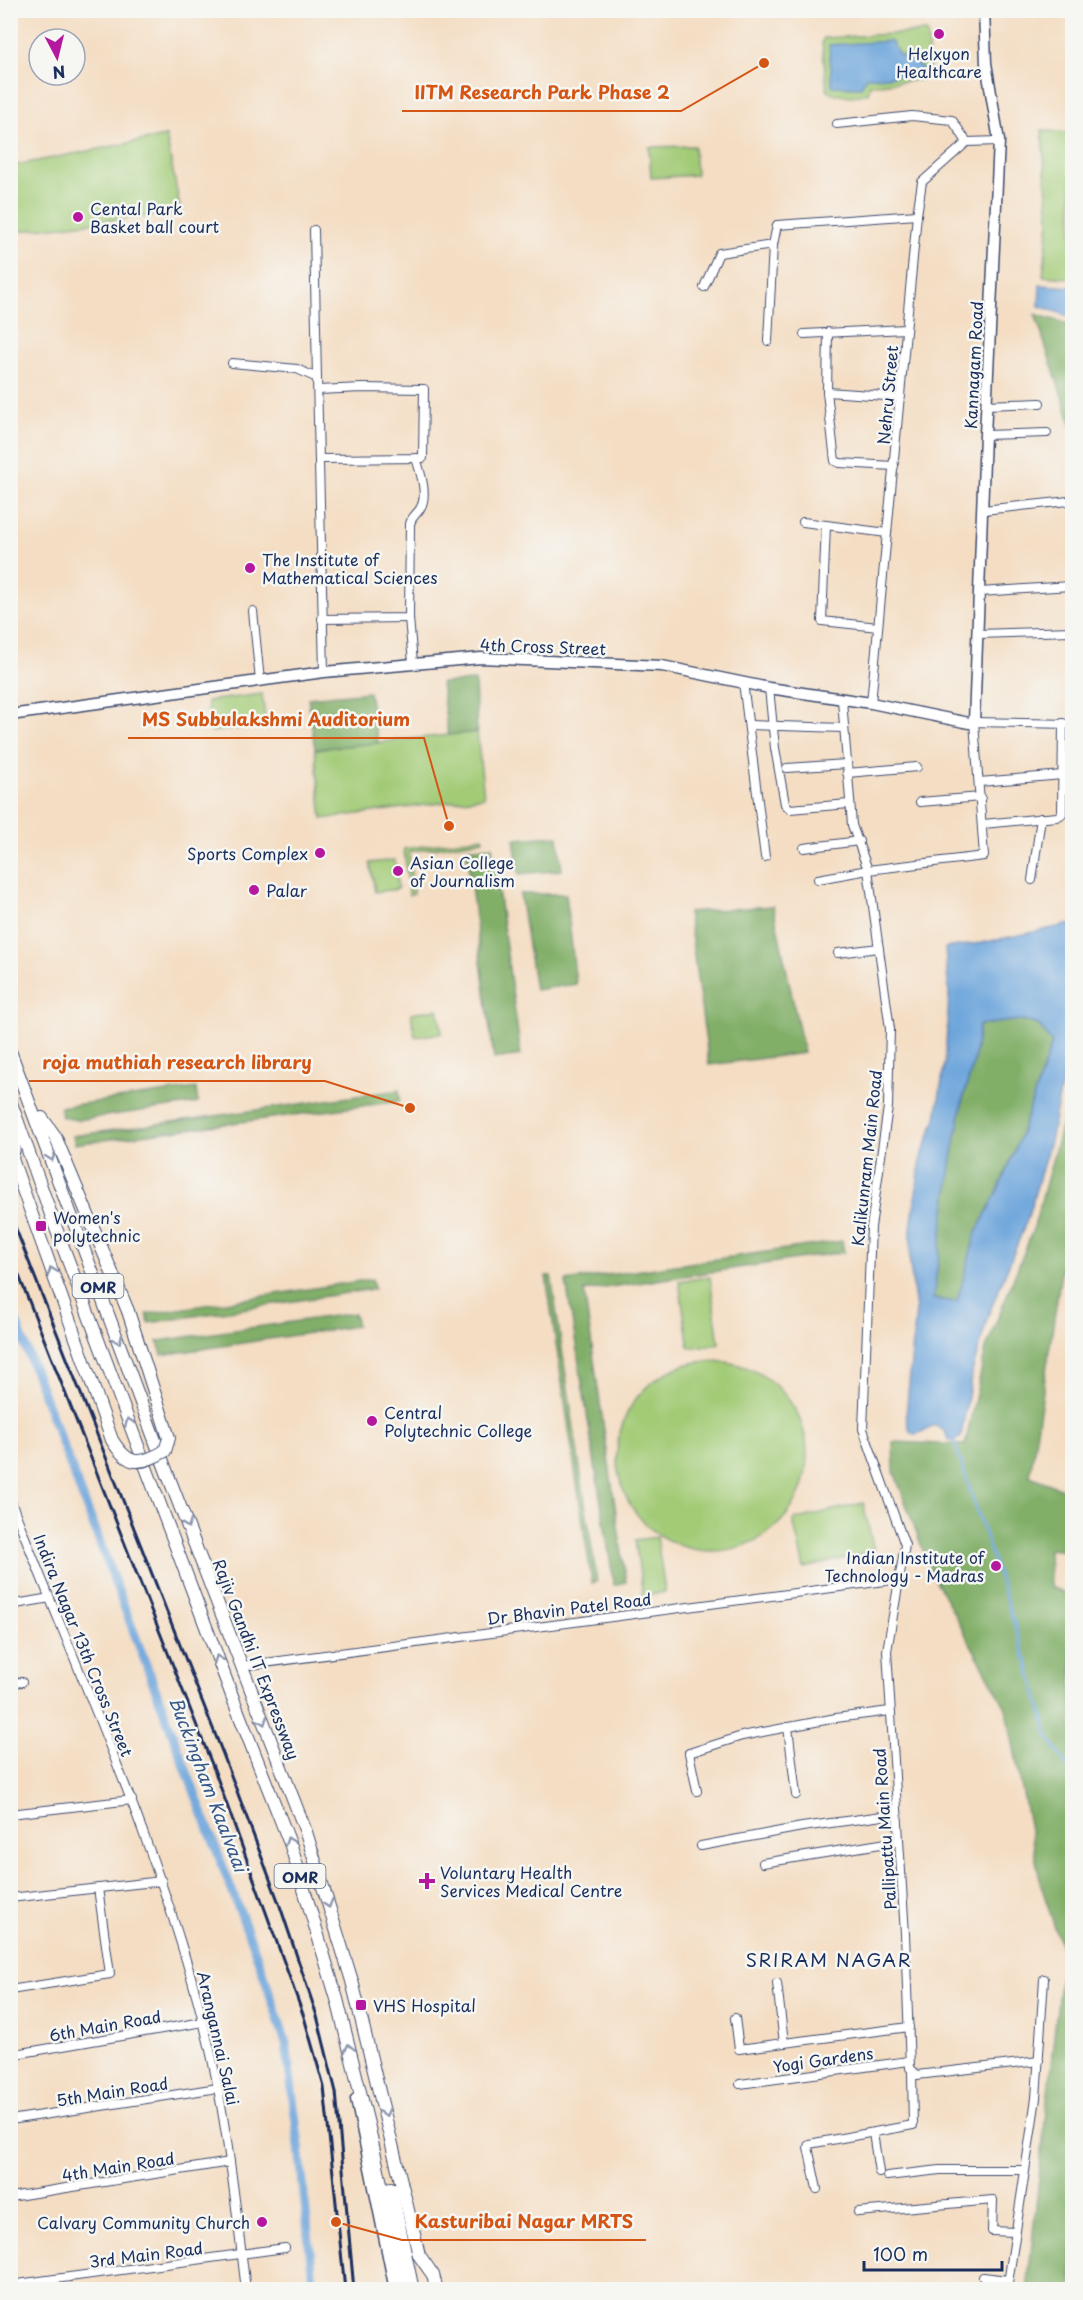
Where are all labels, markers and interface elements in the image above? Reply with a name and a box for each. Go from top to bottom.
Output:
north arrow [27,27,87,87]
marker: Helxyon Healthcare [932,27,946,41]
place label: Helxyon Healthcare [896,41,982,83]
text: N [51,60,67,86]
callout: IITM Research Park Phase 2 [402,75,681,111]
text: IITM Research Park Phase 2 [414,78,670,105]
place label: Cental Park Basket ball court [90,196,220,238]
marker: Cental Park Basket ball court [71,210,85,224]
street label: Kannagam Road [958,300,988,430]
street label: Nehru Street [871,344,903,446]
place label: The Institute of Mathematical Sciences [262,547,437,589]
marker: The Institute of Mathematical Sciences [243,561,257,575]
street label: 4th Cross Street [480,632,607,660]
callout: MS Subbulakshmi Auditorium [128,702,424,738]
text: MS Subbulakshmi Auditorium [142,705,410,732]
place label: Sports Complex [187,841,308,865]
marker: Sports Complex [313,846,327,860]
place label: Asian College of Journalism [410,850,515,892]
marker: Asian College of Journalism [391,864,405,878]
place label: Palar [266,878,308,902]
marker: Palar [247,883,261,897]
callout: roja muthiah research library [29,1045,325,1081]
text: roja muthiah research library [42,1048,312,1075]
street label: Kalikunram Main Road [845,1069,887,1247]
one-way arrow [44,1151,56,1162]
place label: Women's polytechnic [53,1205,140,1247]
marker: Women's polytechnic [34,1219,48,1233]
one-way arrow [47,1267,60,1277]
road number: OMR [72,1274,124,1298]
one-way arrow [111,1334,124,1345]
place label: Central Polytechnic College [384,1400,533,1442]
marker: Central Polytechnic College [365,1414,379,1428]
one-way arrow [124,1417,136,1428]
one-way arrow [180,1518,193,1529]
street label: Indira Nagar 13th Cross Street [28,1530,140,1760]
place label: Indian Institute of Technology - Madras [824,1545,986,1587]
street label: Rajiv Gandhi IT Expressway [208,1555,306,1763]
marker: Indian Institute of Technology - Madras [989,1559,1003,1573]
street label: Dr Bhavin Patel Road [485,1586,653,1630]
one-way arrow [213,1654,225,1665]
water label: Buckingham Kaalvaai [163,1693,256,1878]
one-way arrow [256,1714,268,1725]
street label: Pallipattu Main Road [866,1747,902,1911]
one-way arrow [283,1836,296,1847]
place label: Voluntary Health Services Medical Centre [440,1860,622,1902]
road number: OMR [274,1864,326,1888]
marker: Voluntary Health Services Medical Centre [418,1872,436,1890]
one-way arrow [321,1898,333,1909]
district label: SRIRAM NAGAR [746,1946,912,1973]
street label: Arangannai Salai [192,1969,246,2107]
place label: VHS Hospital [373,1993,476,2017]
marker: VHS Hospital [354,1998,368,2012]
street label: 6th Main Road [47,2003,163,2047]
street label: Yogi Gardens [771,2040,875,2078]
one-way arrow [344,2043,357,2053]
street label: 5th Main Road [55,2070,170,2112]
one-way arrow [378,2107,391,2117]
street label: 4th Main Road [60,2145,176,2187]
callout: Kasturibai Nagar MRTS [402,2204,646,2240]
text: Kasturibai Nagar MRTS [415,2207,633,2234]
place label: Calvary Community Church [37,2210,250,2234]
marker: Calvary Community Church [255,2215,269,2229]
scale bar [864,2234,1002,2272]
street label: 3rd Main Road [88,2235,204,2273]
text: 100 m [873,2240,928,2267]

